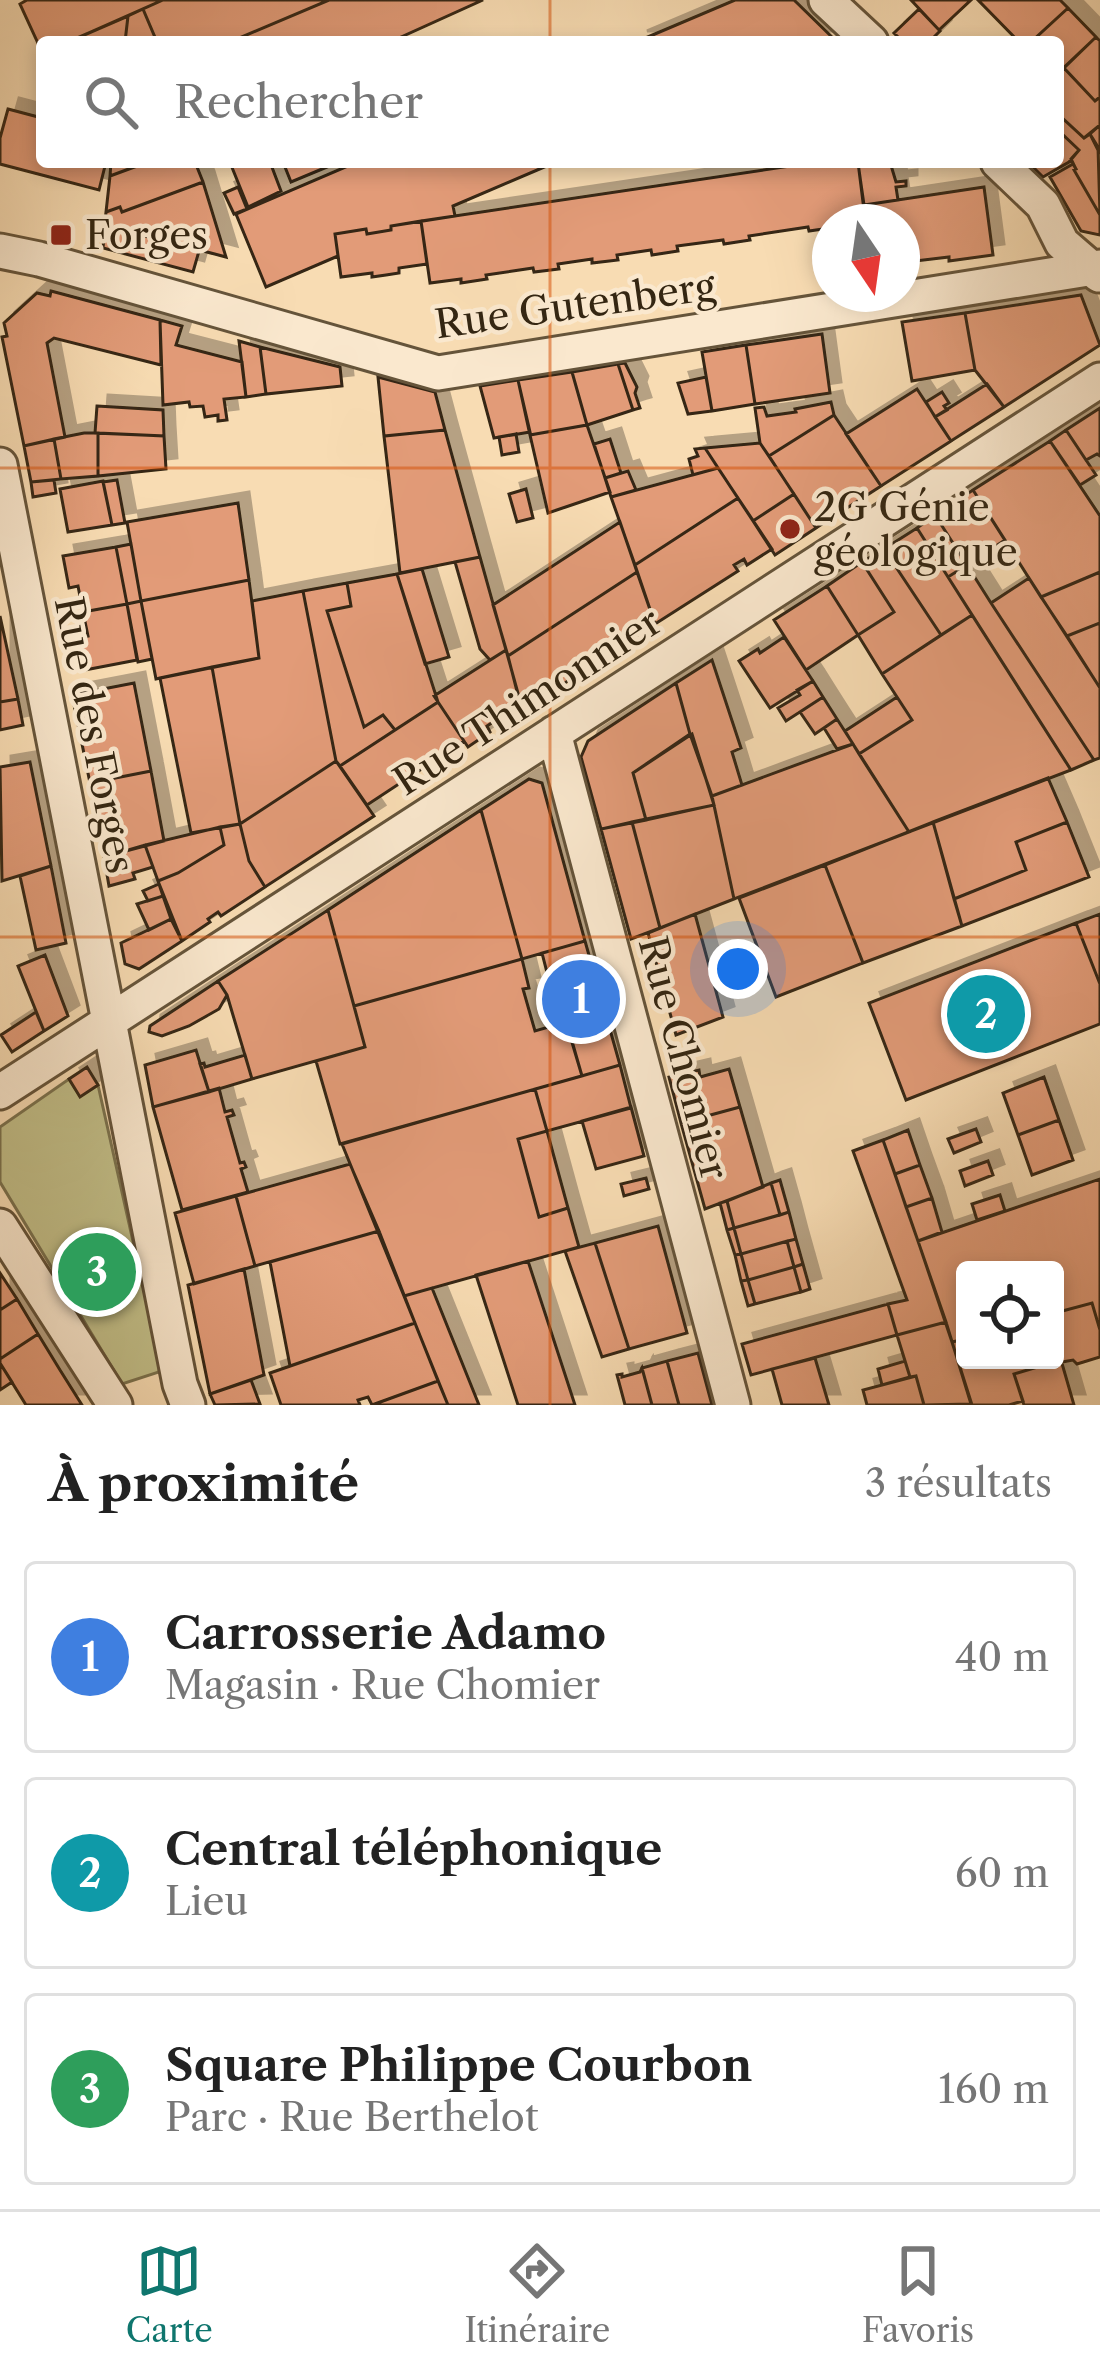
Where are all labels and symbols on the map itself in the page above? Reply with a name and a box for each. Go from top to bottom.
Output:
north arrow [812,204,920,312]
place label: Forges [85,211,208,259]
marker: Forges [48,222,74,248]
street label: Rue Gutenberg [432,262,719,348]
place label: 2G Génie géologique [814,483,1018,576]
marker: 2G Génie géologique [777,516,803,542]
street label: Rue des Forges [45,593,145,877]
street label: Rue Thimonnier [385,597,669,805]
street label: Rue Chomier [629,931,739,1185]
your location [708,939,768,999]
pin: 1 [542,954,620,1044]
pin: 2 [947,969,1025,1059]
pin: 3 [58,1227,136,1317]

